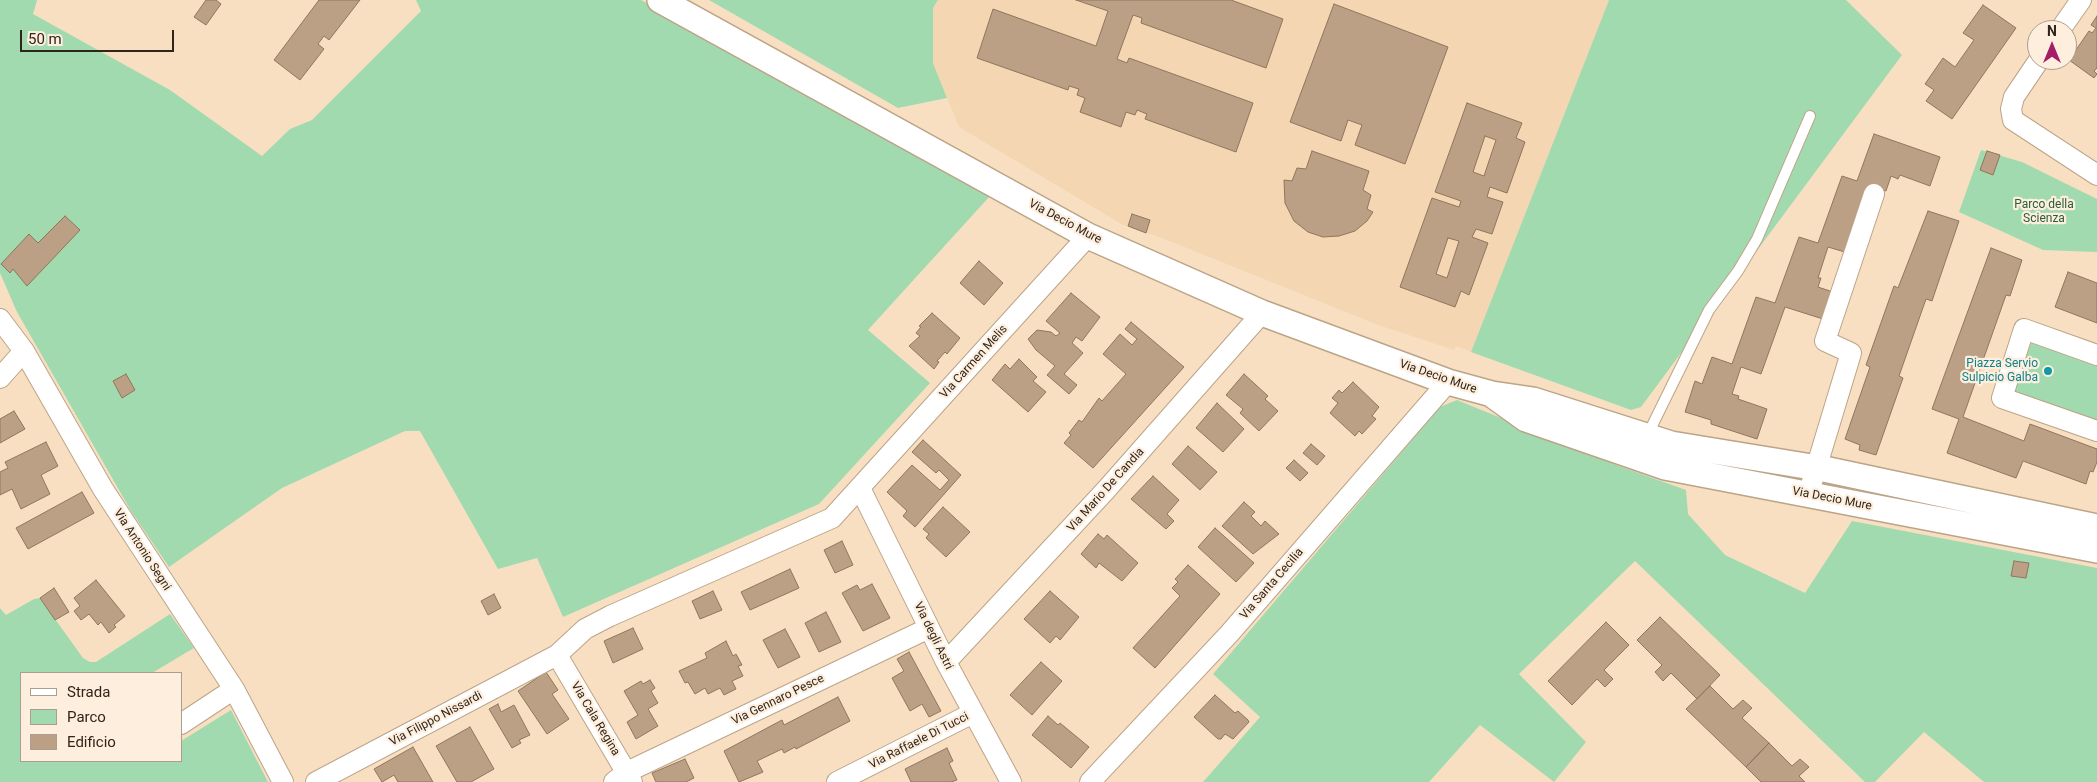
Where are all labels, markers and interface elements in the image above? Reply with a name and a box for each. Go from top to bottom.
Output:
scale bar [22,20,176,52]
north arrow [2027,20,2077,70]
text: N [2047,23,2057,39]
text: 50 m [28,30,62,48]
street label: Via Decio Mure [1026,197,1104,247]
park label: Parco della Scienza [2014,198,2074,226]
street label: Via Carmen Melis [937,322,1011,402]
street label: Via Decio Mure [1397,357,1479,397]
place label: Piazza Servio Sulpicio Galba [1962,357,2038,385]
marker: Piazza Servio Sulpicio Galba [2042,365,2054,377]
street label: Via Mario De Candia [1064,445,1148,535]
street label: Via Decio Mure [1791,484,1873,514]
street label: Via Antonio Segni [110,507,174,593]
street label: Via Santa Cecilia [1237,546,1307,622]
street label: Via degli Astri [910,600,956,672]
street label: Via Gennaro Pesce [730,671,826,729]
legend [20,672,182,762]
street label: Via Cala Regina [567,680,623,758]
text: Strada [67,683,110,701]
street label: Via Filippo Nissardi [387,689,485,749]
text: Parco [67,708,106,726]
street label: Via Raffaele Di Tucci [867,710,971,772]
text: Edificio [67,733,116,751]

